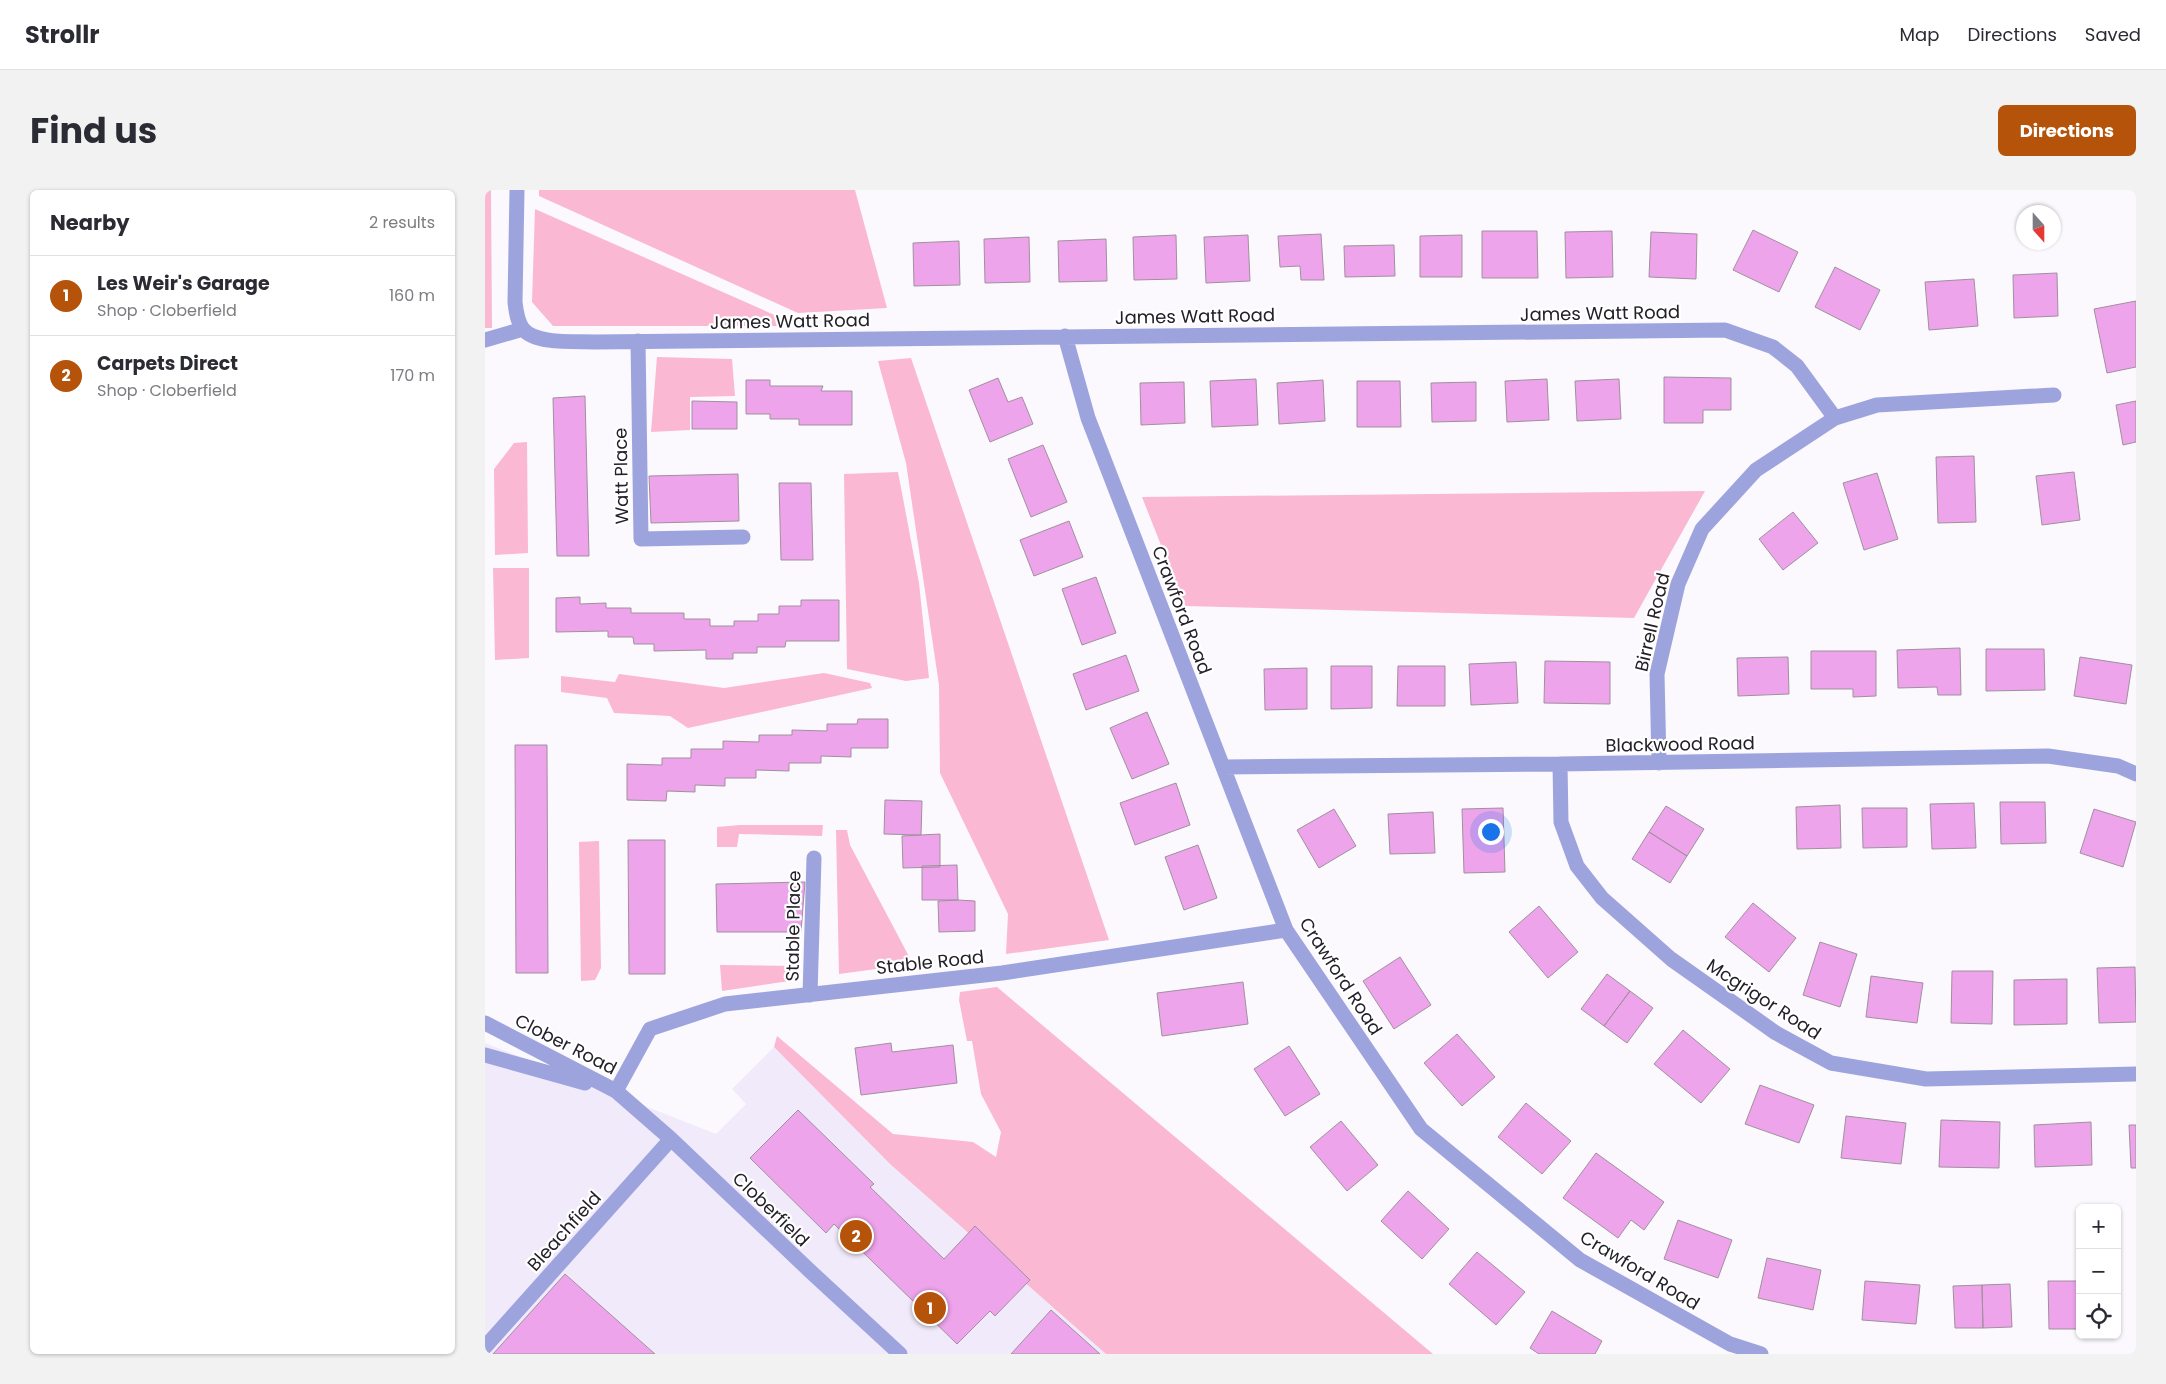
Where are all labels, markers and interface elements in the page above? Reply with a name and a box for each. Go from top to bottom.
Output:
text: Strollr [25,18,100,51]
text: Map [1900,22,1939,47]
text: Directions [1967,22,2057,47]
text: Saved [2085,22,2141,47]
button: Directions [1998,105,2136,156]
text: Find us [30,106,157,155]
north arrow [2016,205,2061,250]
text: Nearby [50,208,130,237]
text: 2 results [369,211,435,234]
text: Les Weir's Garage [97,270,270,297]
text: 1 [63,284,69,307]
text: 160 m [389,284,435,307]
text: Shop · Cloberfield [97,299,237,322]
street label: James Watt Road [1520,299,1680,327]
street label: James Watt Road [1115,302,1275,330]
street label: James Watt Road [710,307,870,335]
text: Carpets Direct [97,350,238,377]
text: 2 [61,364,71,387]
text: 170 m [390,364,435,387]
text: Shop · Cloberfield [97,379,237,402]
street label: Watt Place [608,427,634,525]
street label: Crawford Road [1146,542,1218,678]
street label: Birrell Road [1629,570,1675,674]
street label: Blackwood Road [1605,730,1755,758]
your location [1478,819,1504,845]
street label: Stable Place [780,870,806,982]
street label: Crawford Road [1294,912,1388,1040]
street label: Stable Road [875,944,985,980]
street label: Mcgrigor Road [1702,953,1826,1045]
street label: Clober Road [511,1008,621,1080]
street label: Cloberfield [727,1166,815,1252]
street label: Bleachfield [521,1186,607,1276]
map controls [2076,1204,2121,1339]
button: + [2076,1204,2121,1249]
pin: 2 [840,1217,872,1255]
street label: Crawford Road [1576,1224,1704,1316]
button: − [2076,1249,2121,1294]
pin: 1 [914,1289,946,1327]
button: locate [2076,1294,2121,1339]

